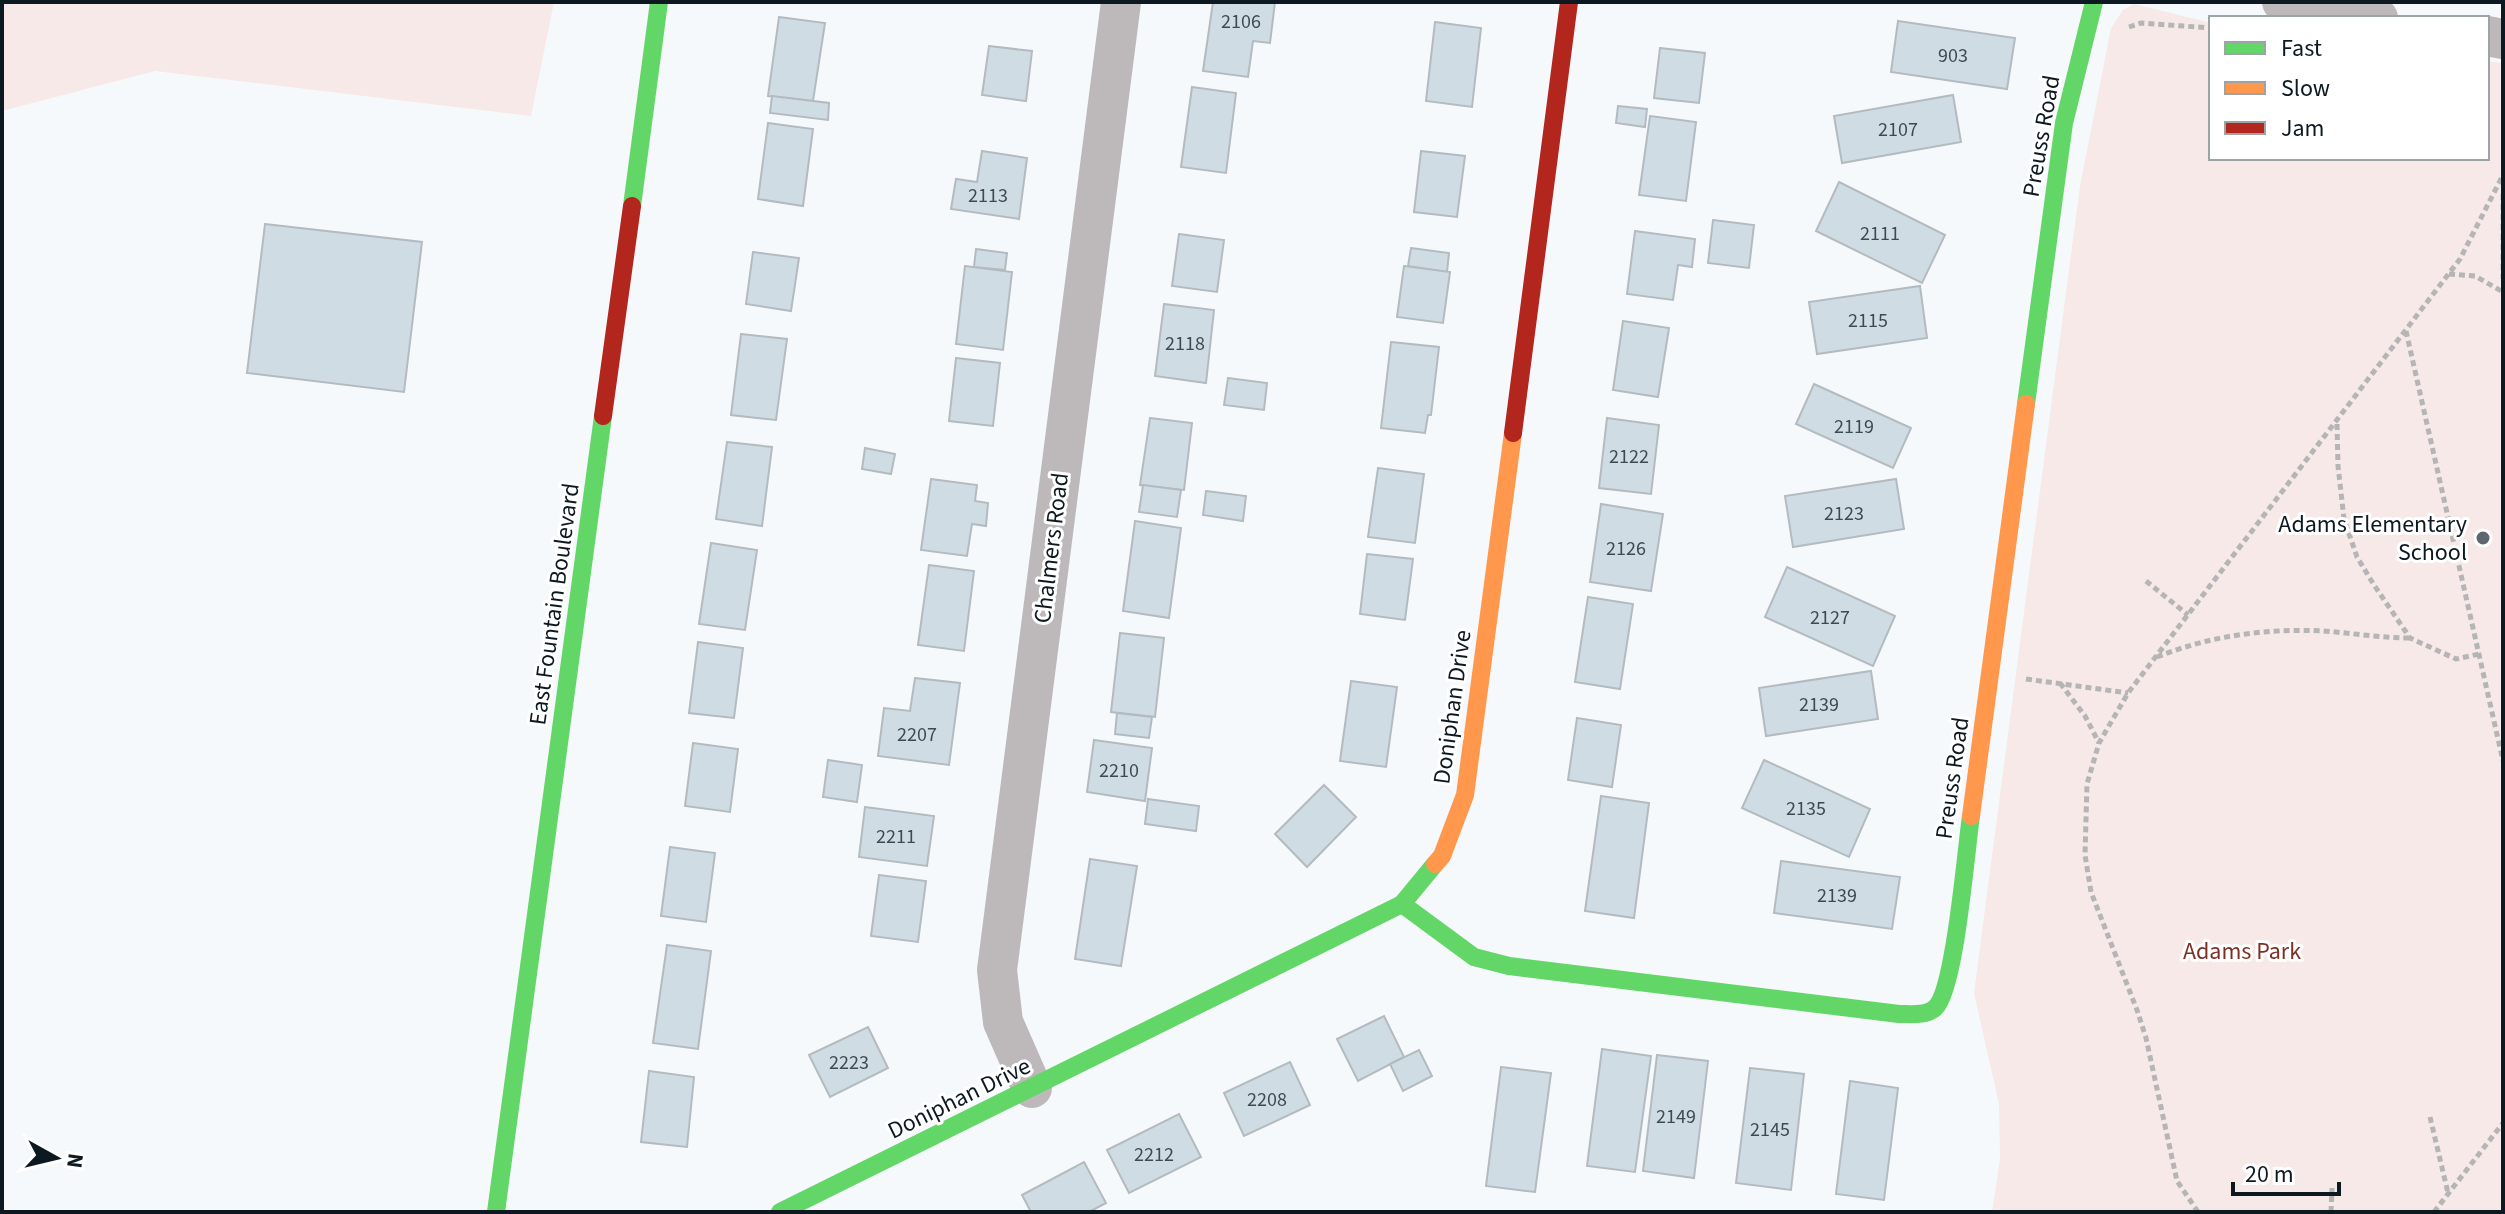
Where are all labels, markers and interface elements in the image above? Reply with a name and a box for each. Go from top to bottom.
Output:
house number: 2106 [1221,8,1261,36]
legend [2209,16,2489,160]
text: Fast [2281,31,2322,66]
house number: 903 [1938,42,1968,70]
text: Slow [2281,71,2330,106]
street label: Preuss Road [2014,72,2069,200]
text: Jam [2281,111,2325,146]
house number: 2107 [1878,116,1918,144]
house number: 2113 [968,182,1008,210]
house number: 2111 [1860,220,1900,248]
house number: 2115 [1848,307,1888,335]
house number: 2118 [1165,330,1205,358]
house number: 2119 [1834,413,1874,441]
house number: 2122 [1609,443,1649,471]
street label: Chalmers Road [1025,471,1078,625]
street label: East Fountain Boulevard [520,481,589,727]
house number: 2123 [1824,500,1864,528]
place label: Adams Elementary School [2278,507,2467,570]
marker: Adams Elementary School [2474,529,2492,547]
house number: 2126 [1606,535,1646,563]
house number: 2127 [1810,604,1850,632]
street label: Doniphan Drive [1424,628,1481,786]
house number: 2139 [1799,691,1839,719]
street label: Preuss Road [1927,715,1978,841]
house number: 2207 [897,721,937,749]
house number: 2210 [1099,757,1139,785]
house number: 2135 [1786,795,1826,823]
house number: 2211 [876,823,916,851]
house number: 2139 [1817,882,1857,910]
park label: Adams Park [2183,934,2301,969]
house number: 2223 [829,1049,869,1077]
street label: Doniphan Drive [882,1049,1037,1148]
house number: 2208 [1247,1086,1287,1114]
house number: 2149 [1656,1103,1696,1131]
house number: 2145 [1750,1116,1790,1144]
north arrow [16,1118,96,1198]
house number: 2212 [1134,1141,1174,1169]
scale bar [2233,1146,2339,1196]
text: N [58,1151,92,1170]
text: 20 m [2245,1157,2294,1192]

